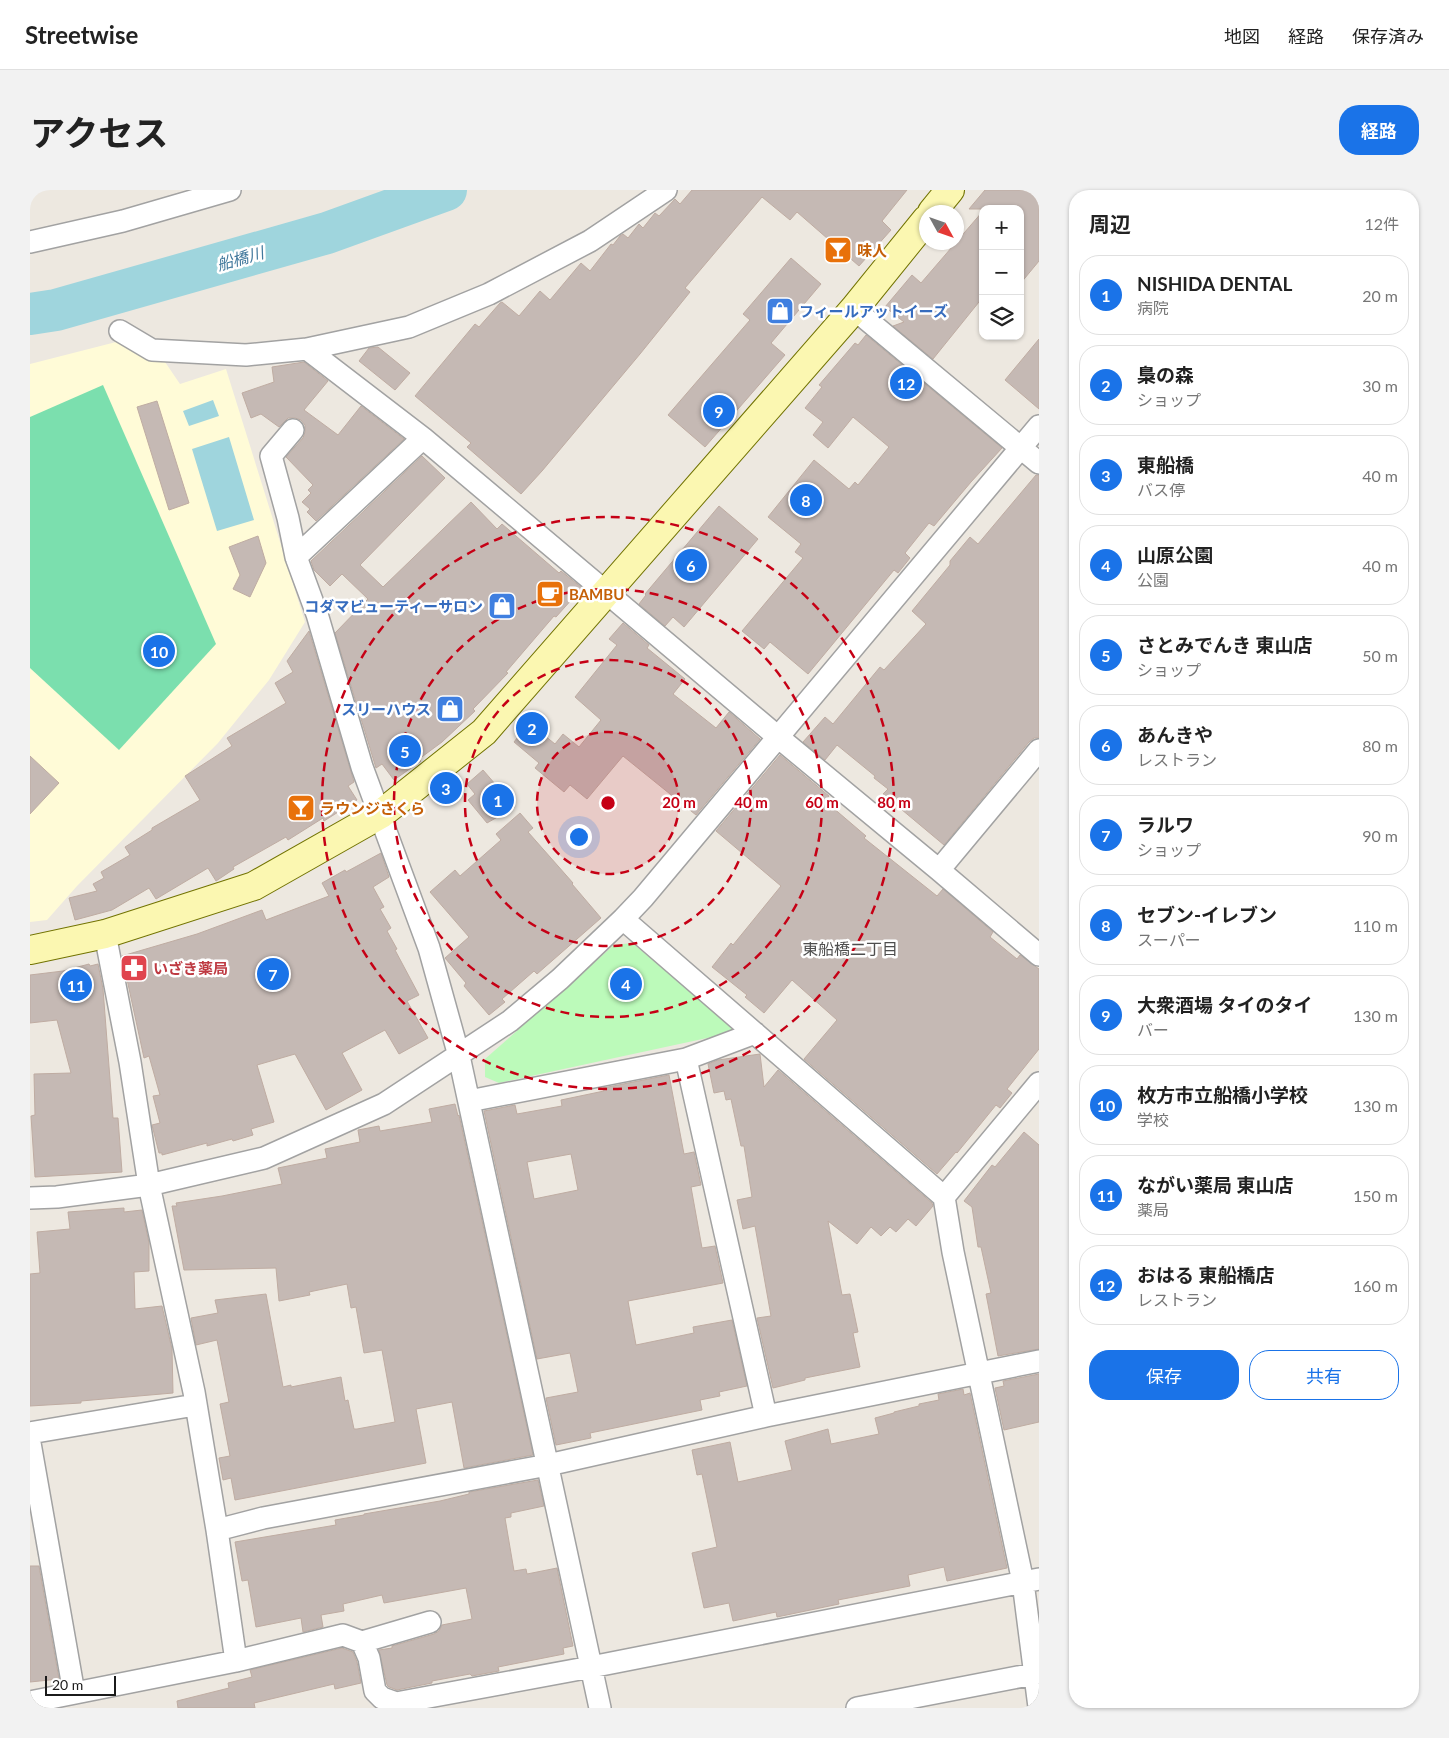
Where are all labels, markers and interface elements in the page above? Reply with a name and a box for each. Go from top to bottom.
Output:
text: Streetwise [25,20,138,49]
text: 地図 [1224,25,1260,47]
text: 経路 [1288,25,1324,47]
text: 保存済み [1352,25,1424,47]
button: 経路 [1339,105,1419,155]
text: アクセス [30,111,168,153]
north arrow [919,205,964,250]
map controls [979,205,1024,340]
button: + [979,205,1024,250]
text: 周辺 [1089,211,1131,236]
text: 12件 [1364,214,1399,233]
bar icon: 味人 [823,235,853,265]
place label: 味人 [857,241,887,259]
water label: 船橋川 [214,242,268,274]
button: − [979,250,1024,295]
text: NISHIDA DENTAL [1137,272,1292,295]
text: 1 [1101,286,1111,305]
text: 20 m [1362,286,1398,305]
button: layers [979,295,1024,340]
shop icon: フィールアットイーズ [765,296,795,326]
text: 病院 [1137,298,1169,317]
place label: フィールアットイーズ [799,302,948,320]
text: 梟の森 [1137,363,1194,386]
pin: 12 [890,364,922,402]
text: 2 [1101,376,1111,395]
text: 30 m [1362,376,1398,395]
text: ショップ [1137,390,1201,409]
pin: 9 [703,392,735,430]
text: 東船橋 [1137,453,1194,476]
text: 3 [1101,466,1111,485]
text: 40 m [1362,466,1398,485]
text: バス停 [1137,480,1185,499]
pin: 8 [790,481,822,519]
text: 山原公園 [1137,543,1213,566]
pin: 6 [675,546,707,584]
text: 4 [1101,556,1111,575]
text: 40 m [1362,556,1398,575]
text: 公園 [1137,570,1169,589]
cafe icon: BAMBU [535,579,565,609]
place label: BAMBU [569,585,624,603]
shop icon: コダマビューティーサロン [487,591,517,621]
place label: コダマビューティーサロン [304,597,483,615]
pin: 10 [143,632,175,670]
text: さとみでんき 東山店 [1137,633,1313,656]
text: 5 [1101,646,1111,665]
text: 50 m [1362,646,1398,665]
text: ショップ [1137,660,1201,679]
shop icon: スリーハウス [435,694,465,724]
place label: スリーハウス [341,700,431,718]
pin: 2 [516,709,548,747]
text: あんきや [1137,723,1213,746]
pin: 5 [389,732,421,770]
text: 6 [1101,736,1111,755]
text: 80 m [1362,736,1398,755]
text: レストラン [1137,750,1217,769]
pin: 3 [430,769,462,807]
pin: 1 [482,781,514,819]
bar icon: ラウンジさくら [286,793,316,823]
text: 20 m [662,793,696,811]
text: 40 m [734,793,768,811]
text: 60 m [805,793,839,811]
text: 80 m [877,793,911,811]
centre of rings [599,794,617,812]
place label: ラウンジさくら [320,799,425,817]
text: ラルワ [1137,813,1194,836]
your location [566,824,592,850]
text: 7 [1101,826,1111,845]
text: 90 m [1362,826,1398,845]
text: ショップ [1137,840,1201,859]
text: セブン-イレブン [1137,903,1277,926]
text: 8 [1101,916,1111,935]
text: 110 m [1353,916,1398,935]
text: スーパー [1137,930,1201,949]
district label: 東船橋二丁目 [802,939,898,958]
pharmacy icon: いざき薬局 [119,953,149,983]
pin: 7 [257,955,289,993]
place label: いざき薬局 [153,959,228,977]
pin: 4 [610,965,642,1003]
pin: 11 [60,966,92,1004]
text: 大衆酒場 タイのタイ [1137,993,1313,1016]
text: 9 [1101,1006,1111,1025]
text: 130 m [1353,1006,1398,1025]
text: バー [1137,1020,1169,1039]
text: 枚方市立船橋小学校 [1137,1083,1308,1106]
text: 10 [1097,1096,1115,1115]
text: 130 m [1353,1096,1398,1115]
text: 学校 [1137,1110,1169,1129]
text: ながい薬局 東山店 [1137,1173,1294,1196]
text: 11 [1097,1186,1115,1205]
text: 150 m [1353,1186,1398,1205]
text: 薬局 [1137,1200,1169,1219]
text: おはる 東船橋店 [1137,1263,1275,1286]
text: 12 [1097,1276,1115,1295]
text: 160 m [1353,1276,1398,1295]
text: レストラン [1137,1290,1217,1309]
button: 保存 [1089,1350,1239,1400]
button: 共有 [1249,1350,1399,1400]
scale bar [45,1673,116,1696]
text: 20 m [52,1676,83,1693]

